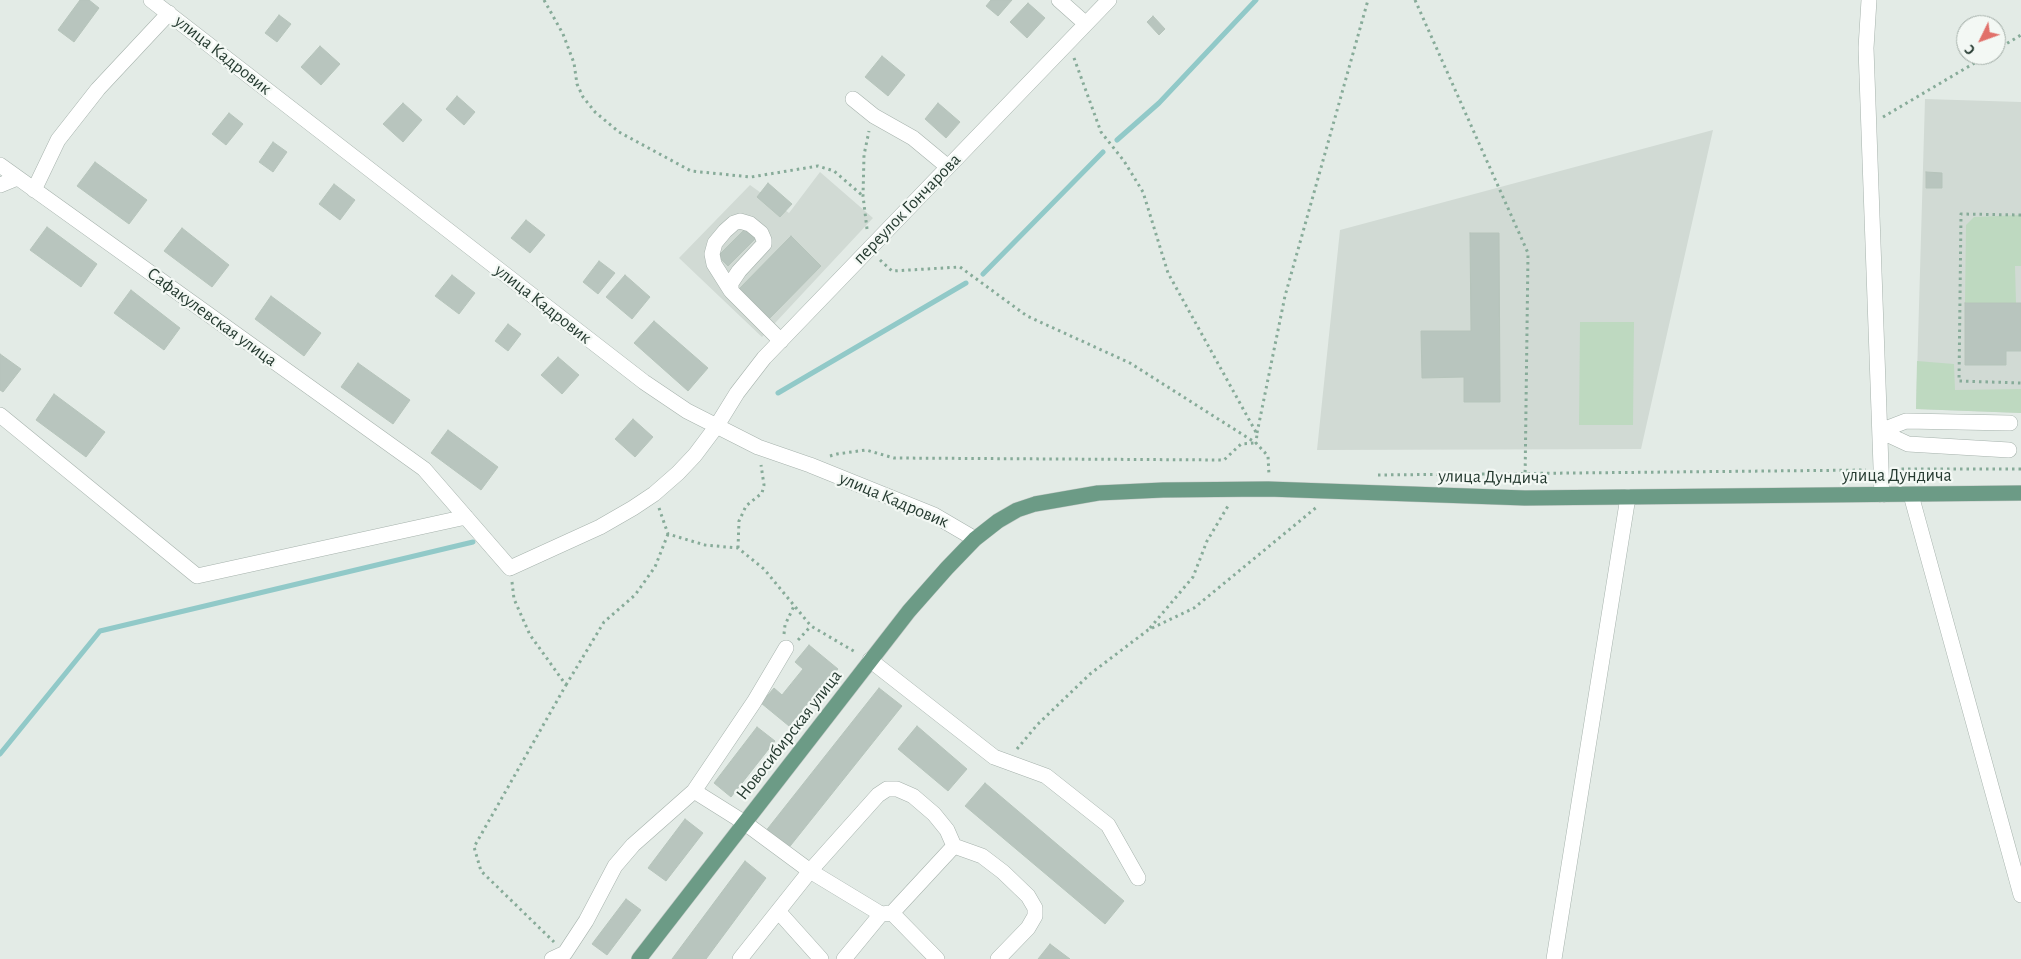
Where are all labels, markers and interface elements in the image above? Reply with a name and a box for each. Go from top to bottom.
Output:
street label: улица Кадровик [170,11,276,99]
north arrow [1956,15,2006,65]
text: С [1963,42,1978,57]
street label: переулок Гончарова [849,149,965,269]
street label: улица Кадровик [490,260,596,348]
street label: Сафакулевская улица [143,263,281,371]
street label: улица Дундича [1438,465,1548,489]
street label: улица Дундича [1842,465,1952,487]
street label: улица Кадровик [836,467,952,533]
street label: Новосибирская улица [731,666,847,804]

